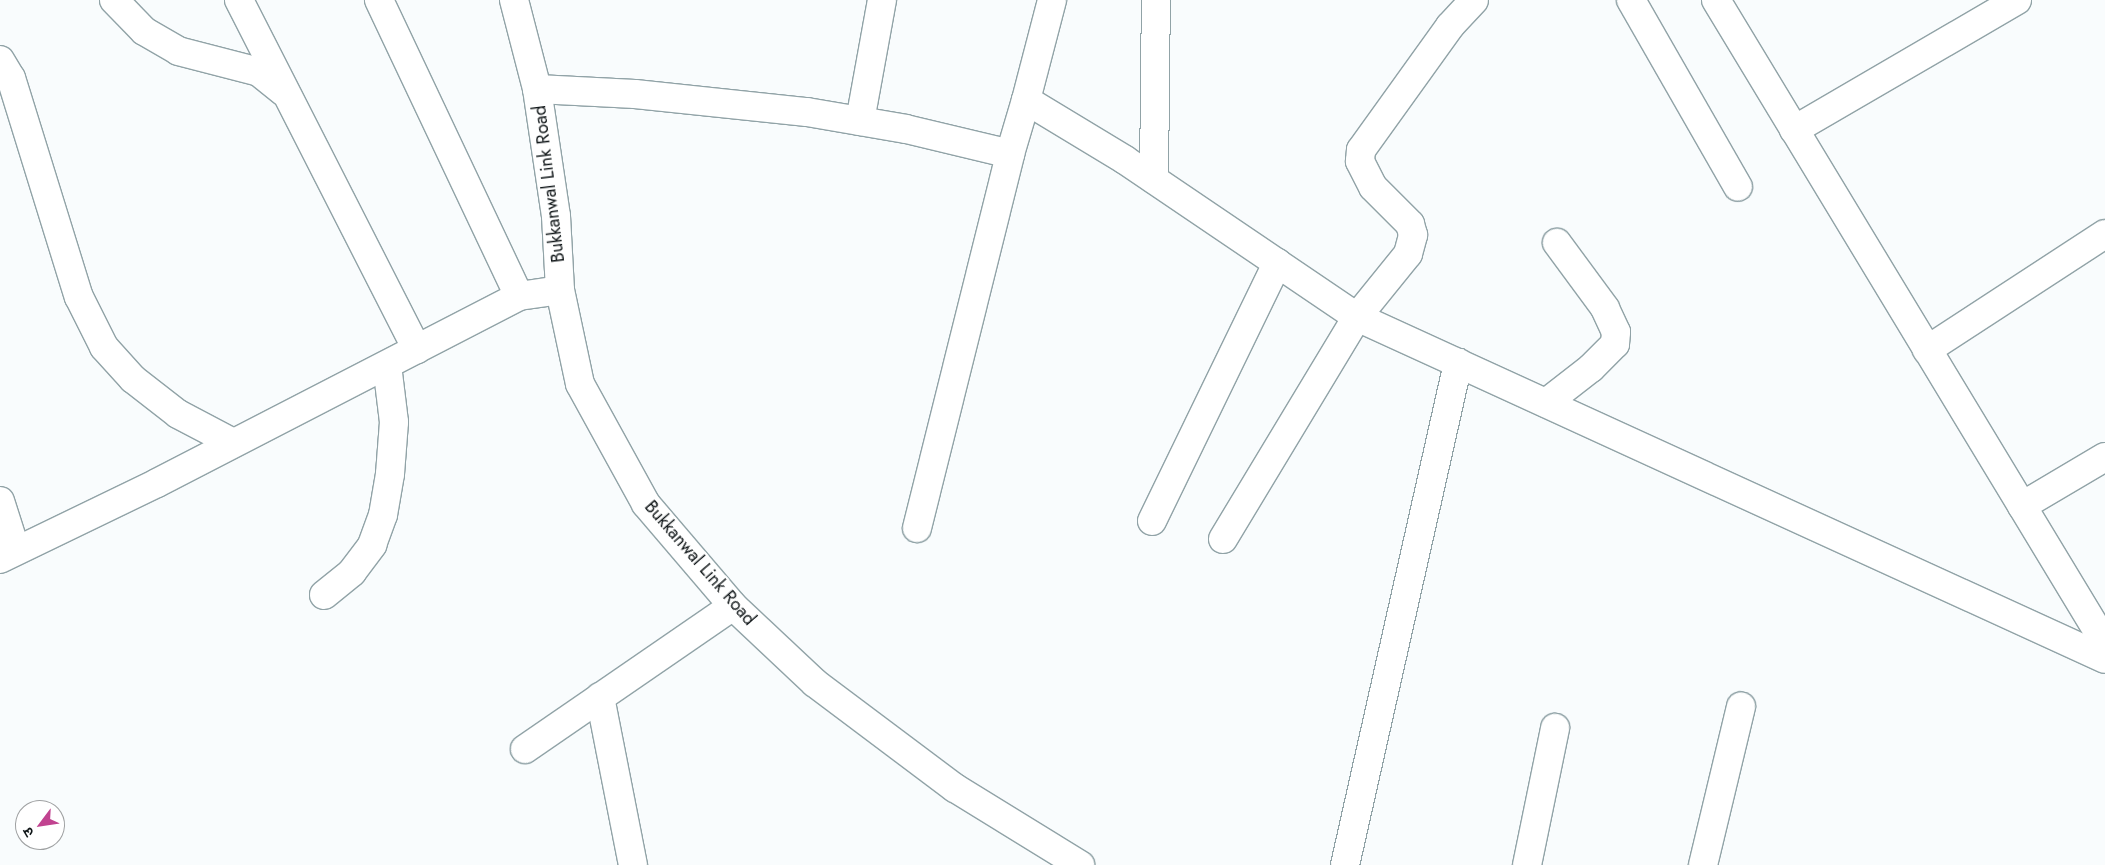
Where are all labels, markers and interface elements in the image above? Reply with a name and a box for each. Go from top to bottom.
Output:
street label: Bukkanwal Link Road [529,104,569,264]
street label: Bukkanwal Link Road [640,496,760,630]
north arrow [15,800,65,850]
text: उ [17,824,39,841]

